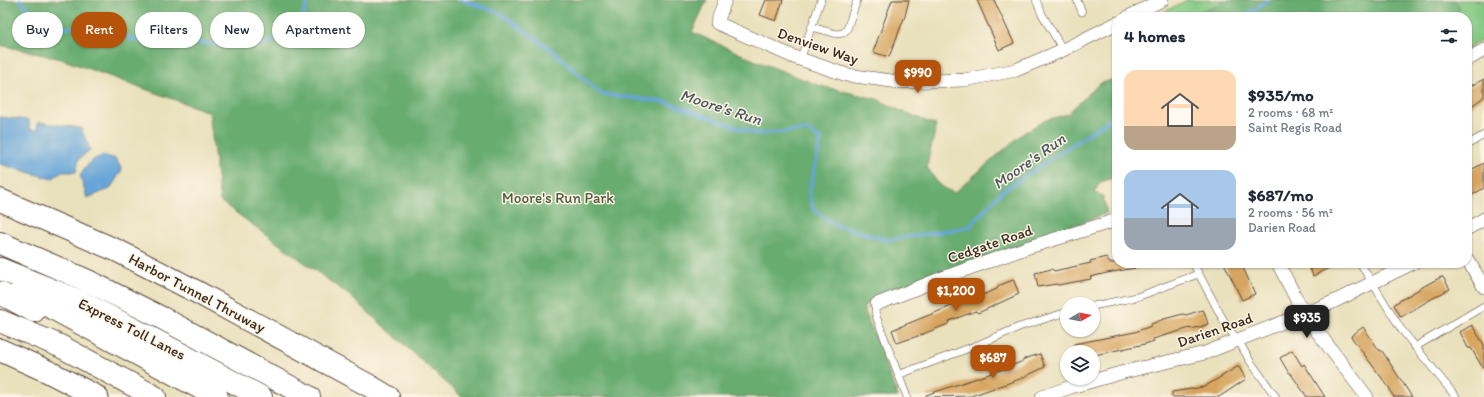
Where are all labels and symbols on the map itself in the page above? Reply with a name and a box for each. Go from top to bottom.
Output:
street label: Denview Way [775,24,861,68]
pin: $990 [894,60,942,94]
water label: Moore's Run [678,85,765,129]
water label: Moore's Run [989,129,1070,193]
park label: Moore's Run Park [502,189,614,207]
street label: Cedgate Road [945,221,1036,267]
street label: Harbor Tunnel Thruway [126,249,268,337]
pin: $1,200 [923,278,989,312]
street label: Express Toll Lanes [75,294,189,364]
north arrow [1060,297,1100,337]
pin: $935 [1283,305,1331,339]
street label: Darien Road [1175,309,1255,351]
pin: $687 [969,345,1017,379]

